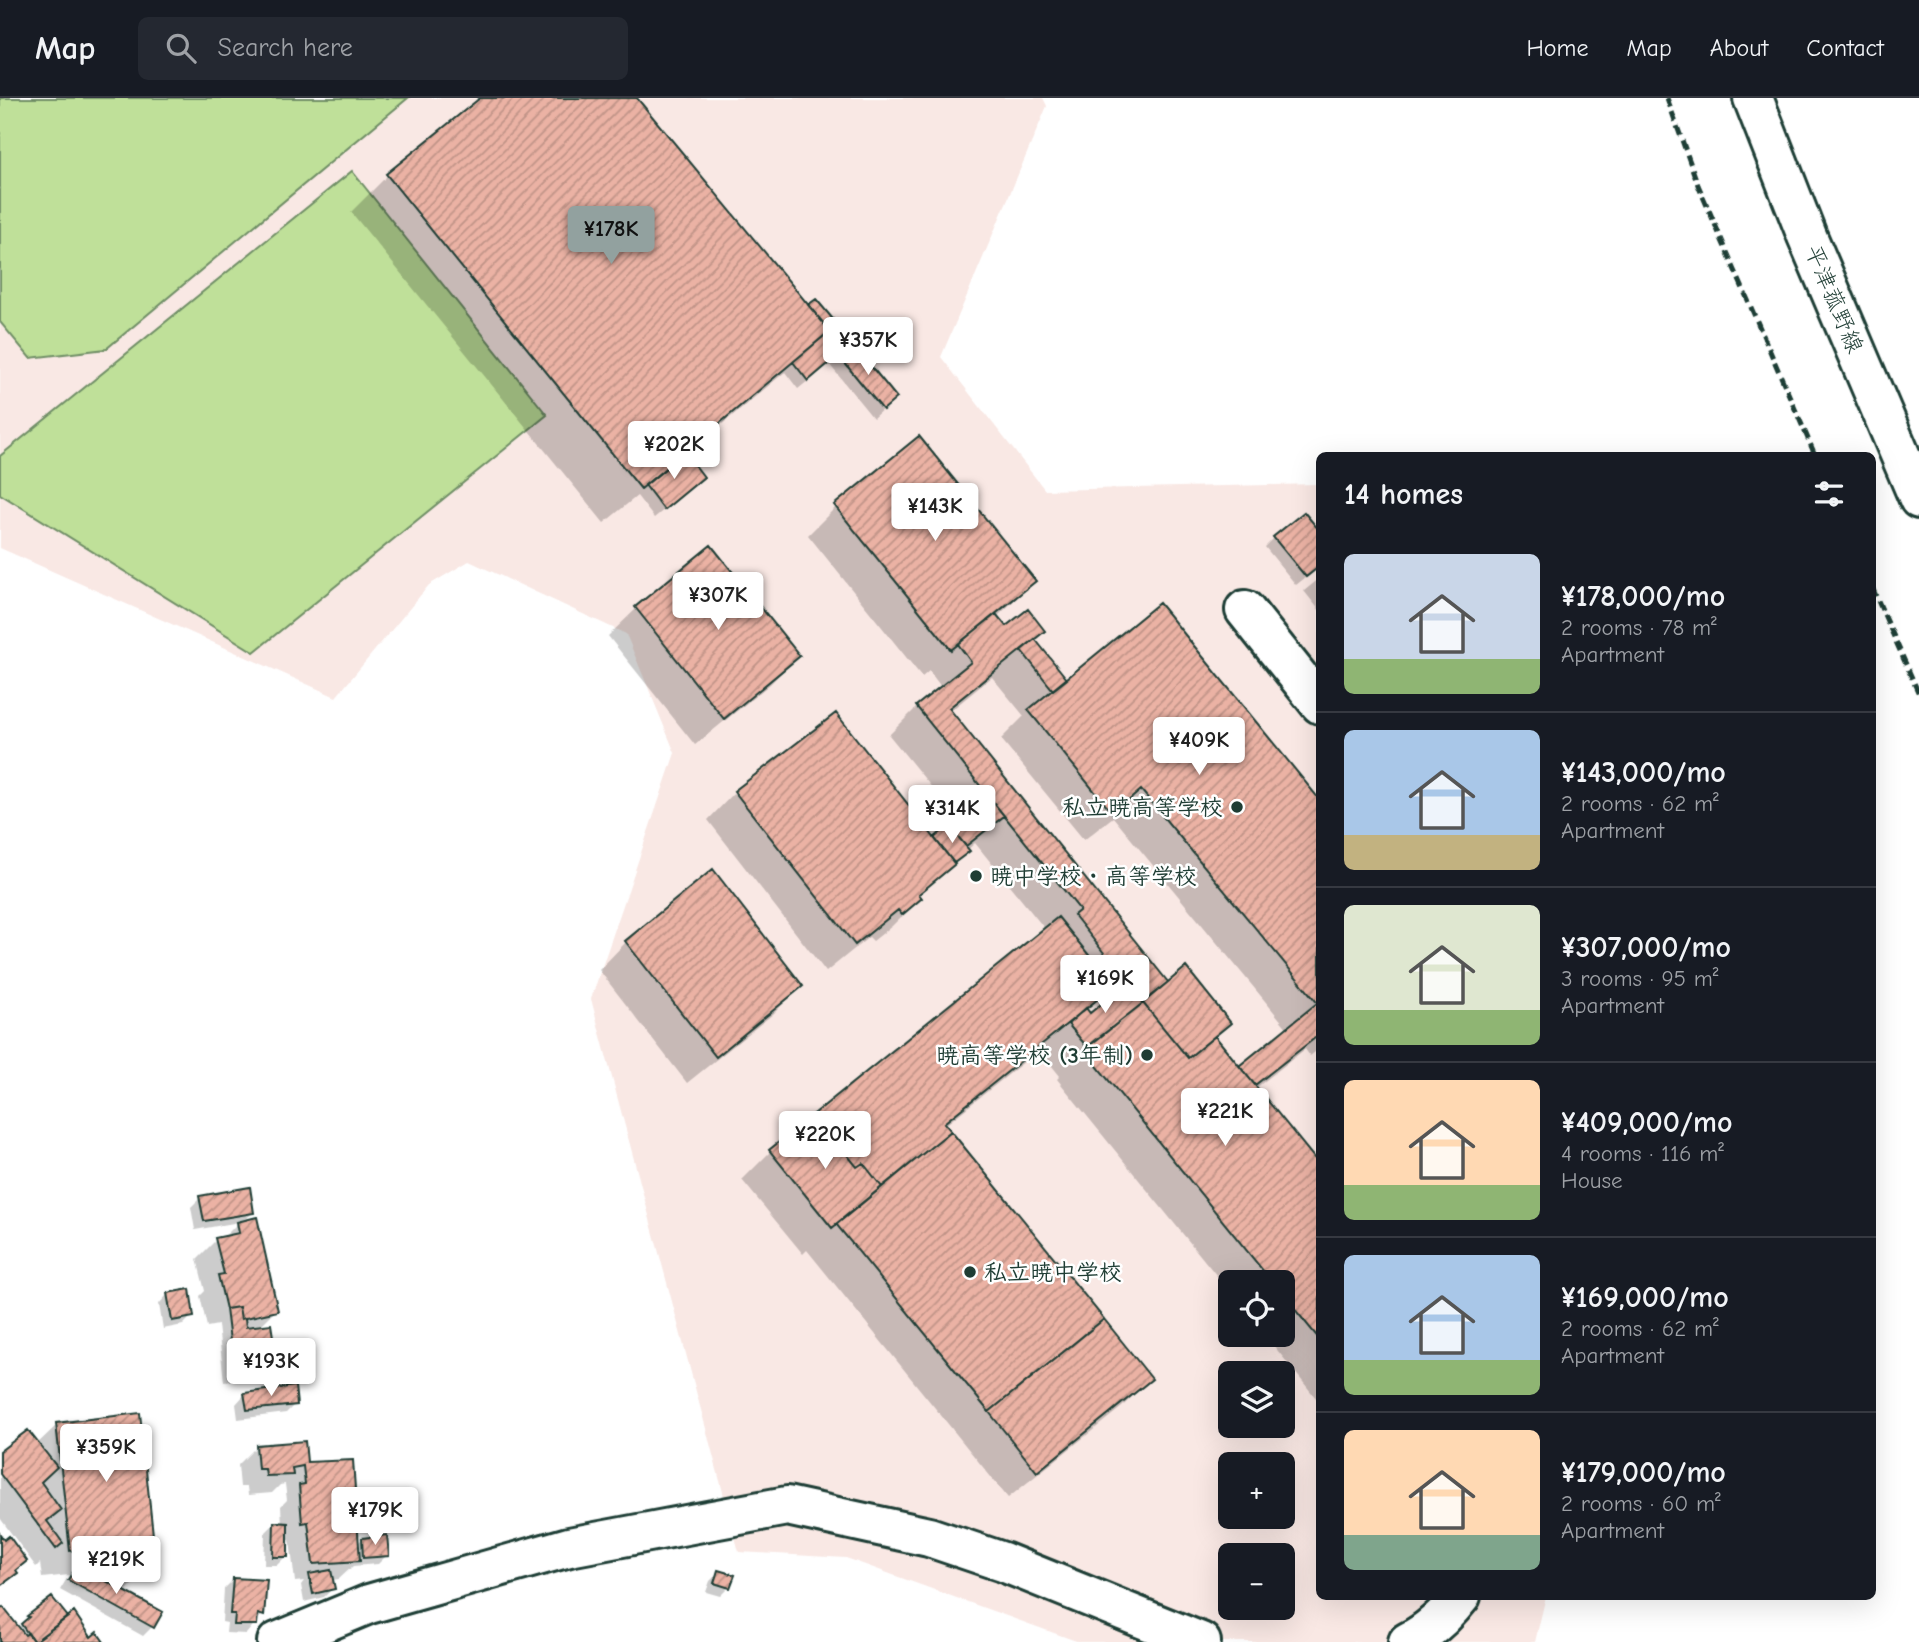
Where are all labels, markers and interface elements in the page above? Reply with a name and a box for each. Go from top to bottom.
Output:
search box [138,17,628,80]
text: Map [35,29,96,67]
icon: search [162,29,200,67]
text: Search here [218,33,353,63]
text: Home [1527,34,1588,62]
text: Map [1626,34,1672,62]
text: About [1710,34,1768,62]
text: Contact [1806,34,1884,62]
pin: ¥178K [562,206,660,266]
text: ¥178K [584,215,638,242]
street label: 平津菰野線 [1799,241,1869,357]
pin: ¥357K [819,317,917,377]
text: ¥357K [839,326,897,353]
pin: ¥202K [625,422,723,481]
text: ¥202K [644,430,704,457]
icon: filters [1810,475,1848,513]
text: 14 homes [1344,477,1463,512]
pin: ¥143K [886,484,984,543]
text: ¥143K [907,492,963,519]
pin: ¥307K [669,573,767,632]
text: ¥178,000/mo [1561,579,1725,614]
text: ¥307K [688,581,748,608]
icon: home [1400,582,1484,666]
text: 2 rooms · 78 m² [1561,614,1717,641]
text: Apartment [1561,641,1664,668]
pin: ¥409K [1150,718,1248,777]
text: ¥409K [1169,726,1229,753]
text: ¥143,000/mo [1561,755,1726,790]
icon: home [1400,758,1484,842]
pin: ¥314K [903,786,1001,845]
text: 2 rooms · 62 m² [1561,790,1719,817]
text: ¥314K [924,794,980,821]
place label: 私立暁高等学校 [1062,794,1223,821]
marker: 私立暁高等学校 [1229,799,1245,815]
text: Apartment [1561,817,1664,844]
place label: 暁中学校・高等学校 [990,863,1197,890]
marker: 暁中学校・高等学校 [968,868,984,884]
text: ¥307,000/mo [1561,930,1731,965]
icon: home [1400,933,1484,1017]
pin: ¥169K [1056,956,1154,1015]
text: ¥169K [1076,964,1134,991]
text: 3 rooms · 95 m² [1561,965,1719,992]
text: Apartment [1561,992,1664,1019]
place label: 暁高等学校 (3年制) [936,1042,1133,1069]
marker: 暁高等学校 (3年制) [1139,1047,1155,1063]
pin: ¥221K [1176,1088,1274,1148]
text: ¥221K [1197,1097,1253,1124]
text: ¥409,000/mo [1561,1105,1732,1140]
icon: home [1400,1108,1484,1192]
pin: ¥220K [776,1112,874,1171]
text: ¥220K [795,1120,855,1147]
text: 4 rooms · 116 m² [1561,1140,1724,1167]
text: House [1561,1167,1623,1194]
place label: 私立暁中学校 [984,1259,1122,1286]
marker: 私立暁中学校 [962,1264,978,1280]
map controls [1218,1270,1295,1620]
button: locate [1218,1270,1295,1347]
text: ¥169,000/mo [1561,1280,1729,1315]
icon: home [1400,1283,1484,1367]
text: 2 rooms · 62 m² [1561,1315,1719,1342]
pin: ¥193K [222,1338,320,1398]
text: Apartment [1561,1342,1664,1369]
text: ¥193K [243,1347,299,1374]
button: layers [1218,1361,1295,1438]
pin: ¥359K [57,1424,155,1484]
text: ¥359K [76,1433,136,1460]
button: + [1218,1452,1295,1529]
text: ¥179,000/mo [1561,1455,1726,1490]
icon: home [1400,1458,1484,1542]
pin: ¥179K [326,1488,424,1547]
text: 2 rooms · 60 m² [1561,1490,1721,1517]
text: ¥179K [347,1496,403,1523]
text: Apartment [1561,1517,1664,1544]
pin: ¥219K [67,1536,165,1596]
button: − [1218,1543,1295,1620]
text: ¥219K [88,1545,144,1572]

